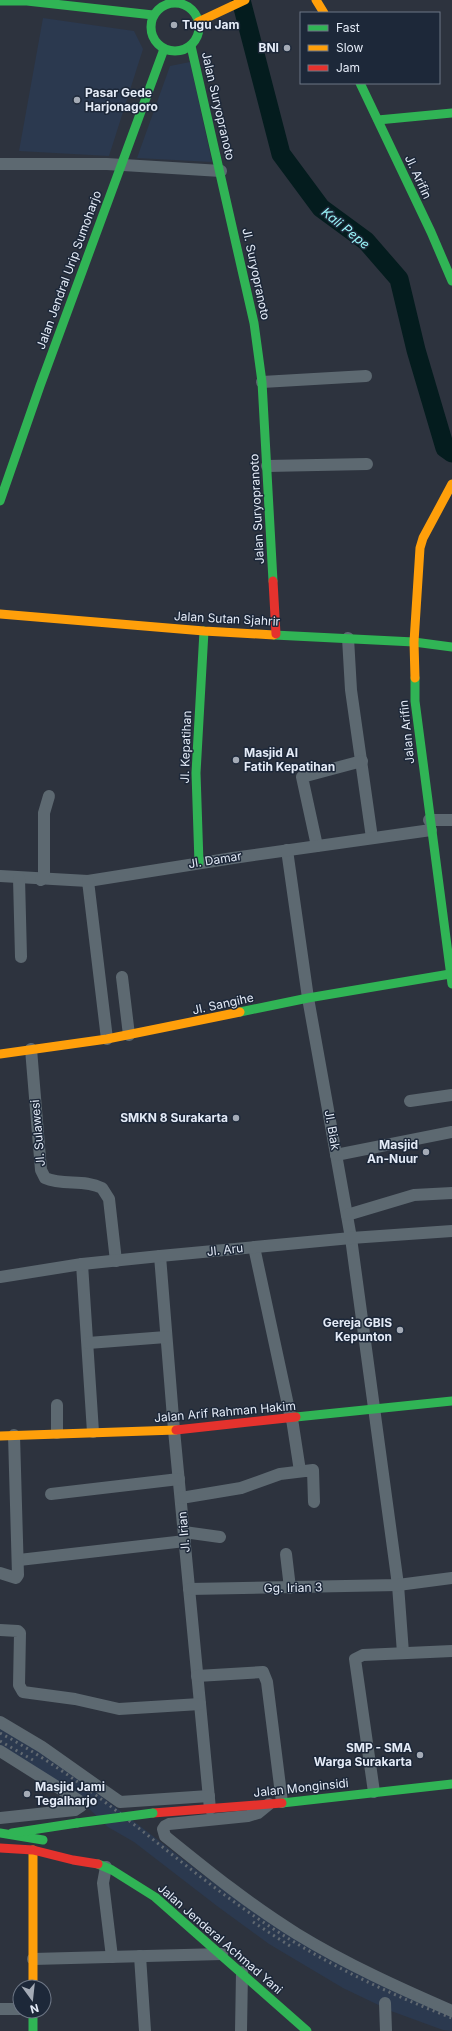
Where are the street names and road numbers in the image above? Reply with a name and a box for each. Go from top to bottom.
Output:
street label: Jalan Suryopranoto [199,50,238,162]
street label: Jl. Arifin [402,152,435,201]
street label: Jalan Jendral Urip Sumoharjo [33,188,104,351]
street label: Jl. Suryopranoto [239,227,274,321]
street label: Jalan Suryopranoto [246,453,267,565]
street label: Jalan Sutan Sjahrir [174,608,281,629]
street label: Jalan Arifin [396,699,417,765]
street label: Jl. Kepatihan [177,710,194,784]
street label: Jl. Damar [187,848,243,871]
street label: Jl. Sangihe [191,990,255,1017]
street label: Jl. Sulawesi [27,1099,48,1167]
street label: Jl. Biak [322,1109,343,1152]
street label: Jl. Aru [206,1240,244,1259]
street label: Jalan Arif Rahman Hakim [153,1398,296,1425]
street label: Jl. Irian [174,1511,193,1553]
street label: Gg. Irian 3 [264,1579,322,1596]
street label: Jalan Monginsidi [253,1775,349,1800]
street label: Jalan Jenderal Achmad Yani [155,1880,286,1997]

